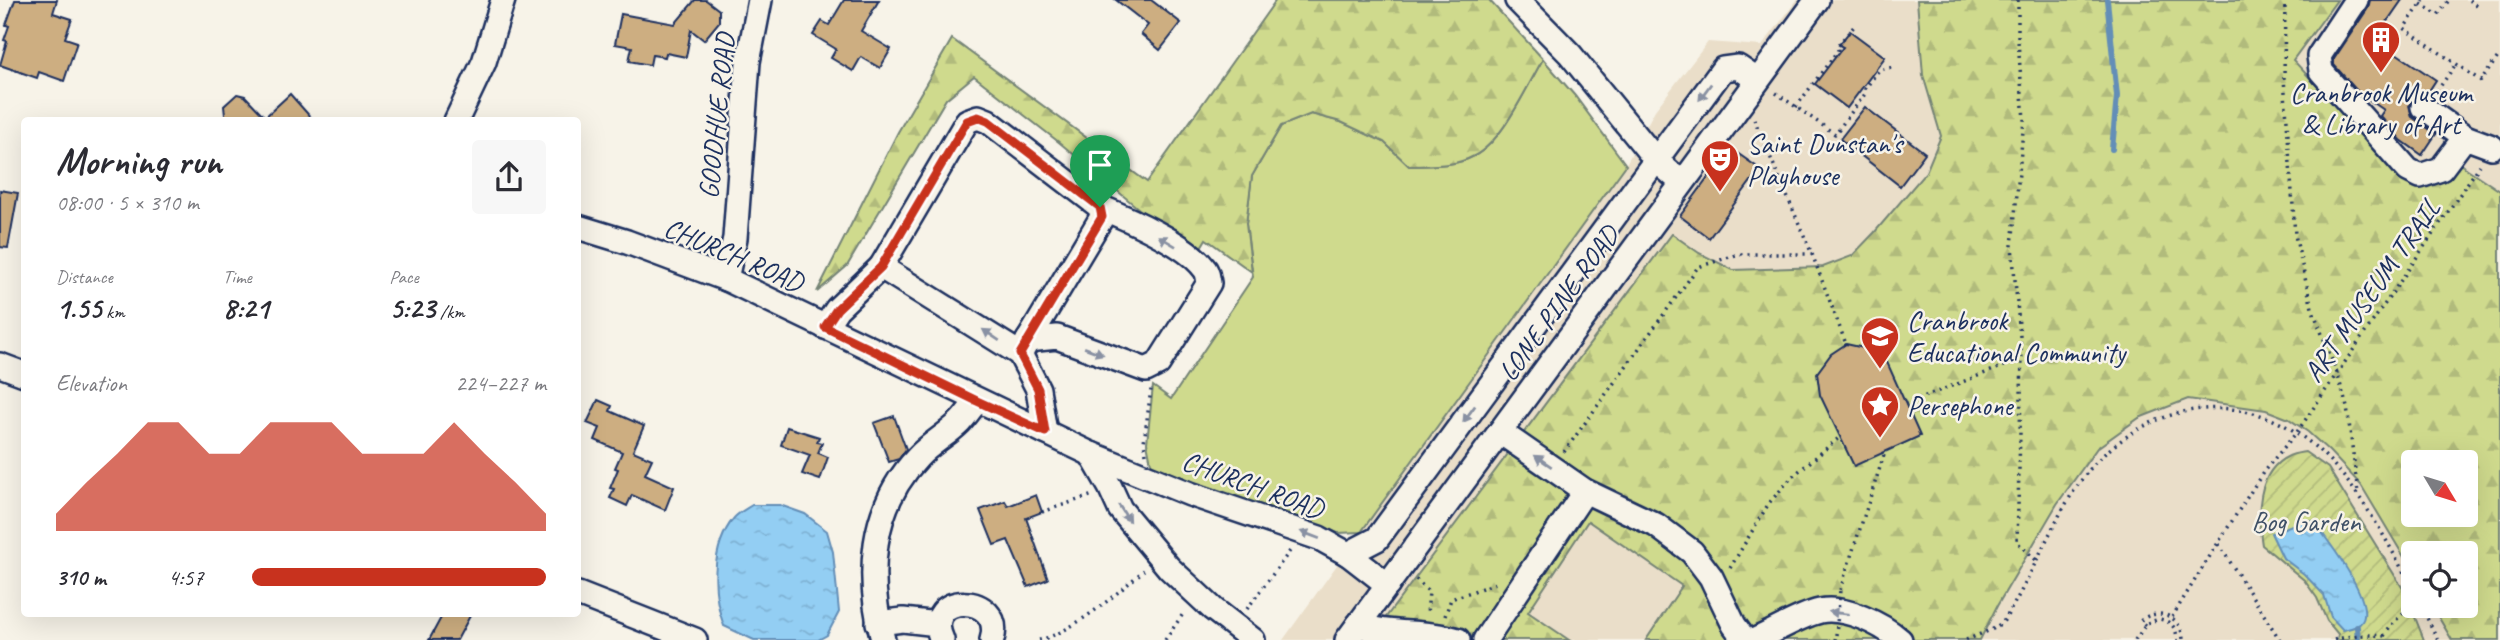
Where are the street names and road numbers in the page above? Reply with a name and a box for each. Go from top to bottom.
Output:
street label: GOODHUE ROAD [690,30,743,200]
street label: ART MUSEUM TRAIL [2295,192,2448,389]
street label: CHURCH ROAD [659,210,811,300]
street label: LONE PINE ROAD [1491,217,1628,388]
street label: CHURCH ROAD [1178,443,1331,527]

